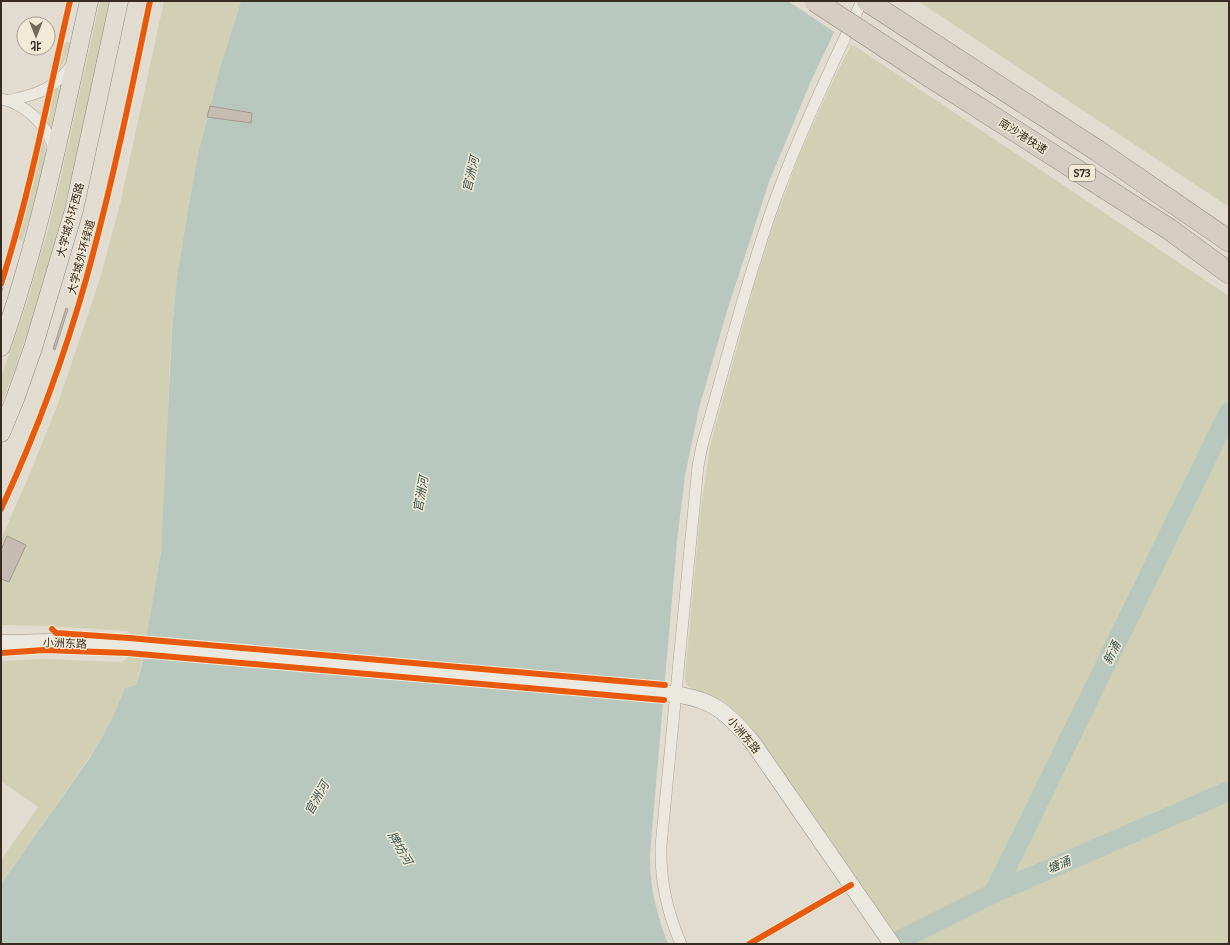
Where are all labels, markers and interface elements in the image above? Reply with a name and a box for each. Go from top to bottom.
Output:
north arrow [16,16,56,56]
text: 北 [31,39,42,52]
street label: 南沙港快速 [996,116,1049,157]
water label: 官洲河 [460,153,482,193]
road number: S73 [1069,165,1095,181]
street label: 大学城外环西路 [54,181,87,259]
street label: 大学城外环绿道 [65,218,98,296]
water label: 官洲河 [411,473,431,513]
street label: 小洲东路 [43,636,87,651]
water label: 新涌 [1100,637,1124,667]
street label: 小洲东路 [724,714,763,756]
water label: 官洲河 [302,777,333,817]
water label: 牌坊河 [385,829,416,869]
water label: 塘涌 [1045,853,1075,876]

